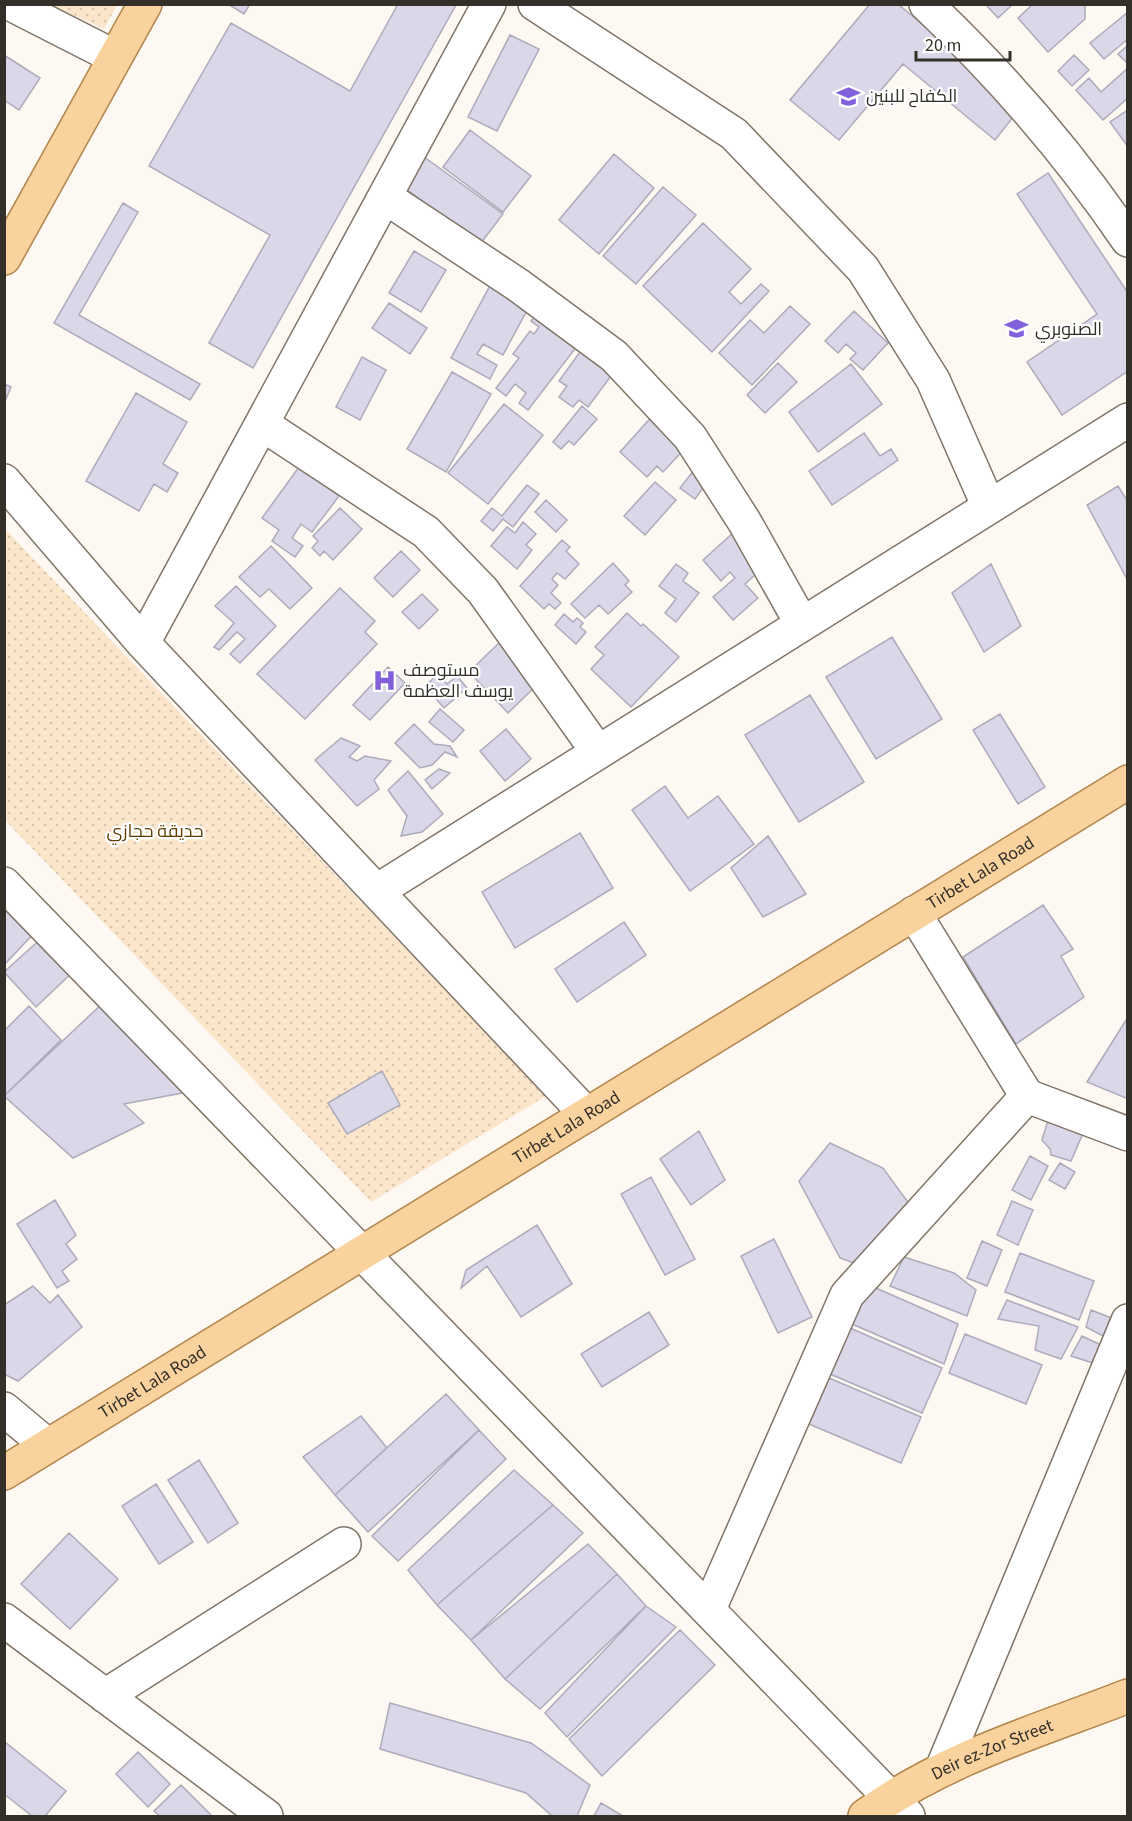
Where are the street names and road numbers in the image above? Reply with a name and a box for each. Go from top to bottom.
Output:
street label: Tirbet Lala Road [922,831,1039,916]
street label: Tirbet Lala Road [508,1085,625,1171]
street label: Tirbet Lala Road [94,1340,211,1425]
street label: Deir ez-Zor Street [927,1713,1057,1786]

